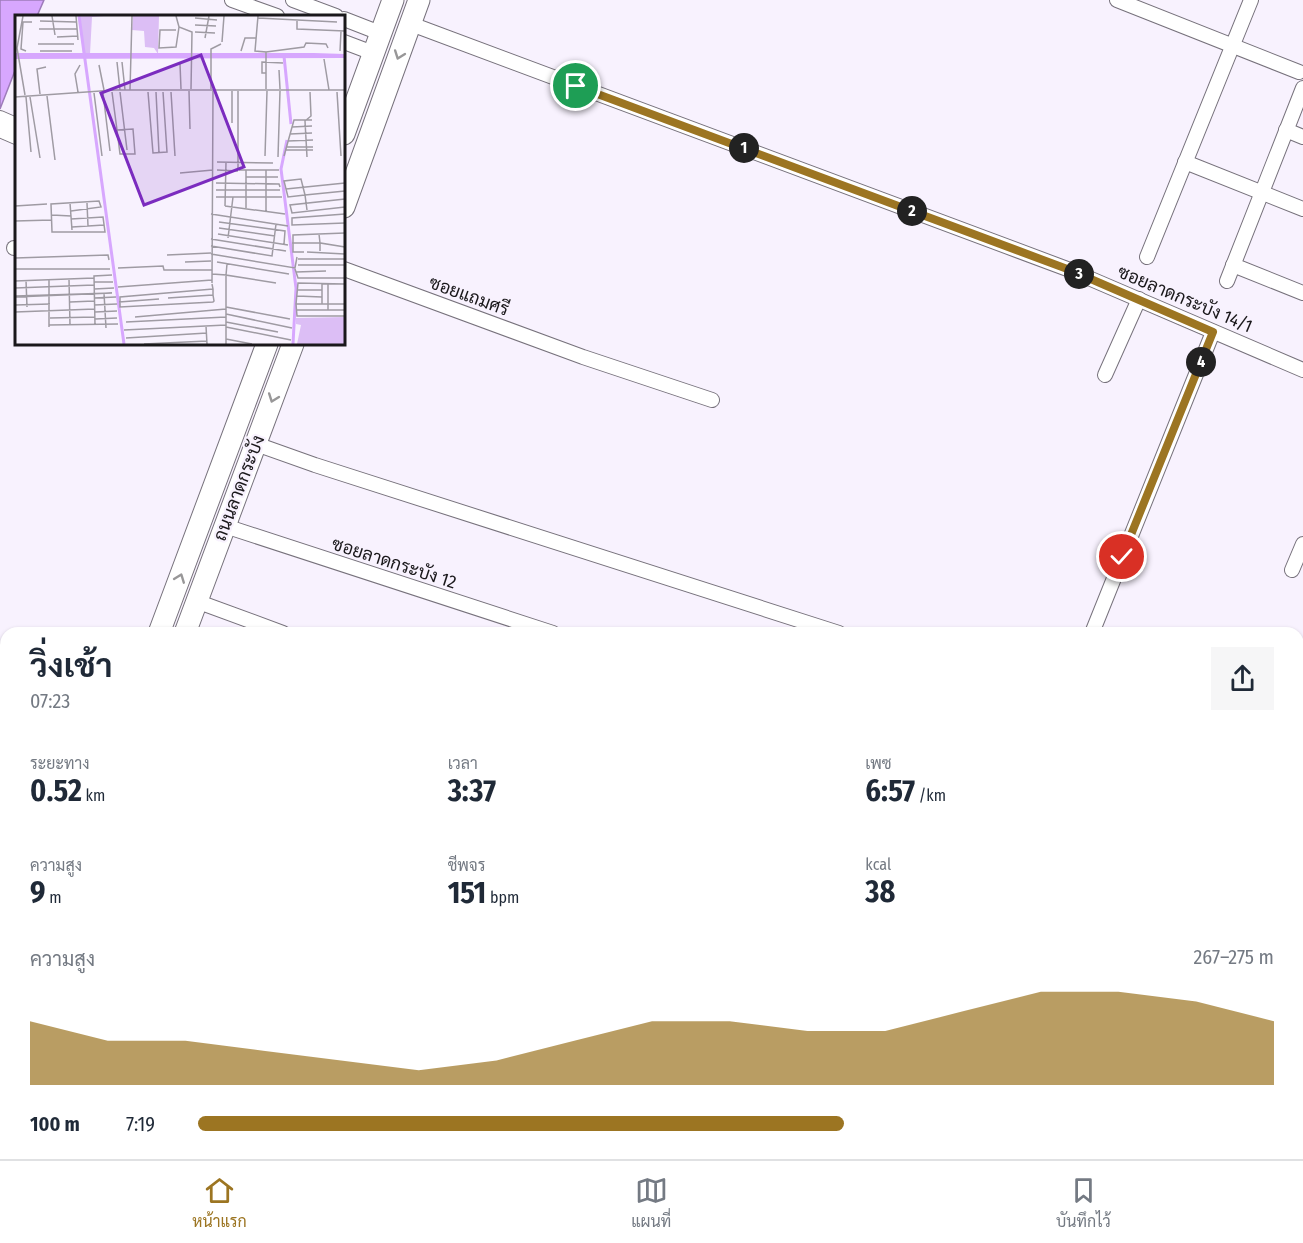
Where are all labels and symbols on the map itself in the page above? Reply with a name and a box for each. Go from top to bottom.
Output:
inset map [15,15,345,345]
one-way arrow [394,49,406,60]
pin [550,60,601,111]
pin: 1 [729,133,759,163]
pin: 2 [897,196,927,226]
pin: 3 [1064,259,1094,289]
street label: ซอยลาดกระบัง 14/1 [1114,261,1256,337]
street label: ซอยแถมศรี [426,270,513,321]
pin: 4 [1186,347,1216,377]
one-way arrow [267,392,280,403]
street label: ถนนลาดกระบัง [209,432,269,544]
pin [1096,531,1147,582]
street label: ซอยลาดกระบัง 12 [329,533,459,593]
one-way arrow [173,573,185,584]

